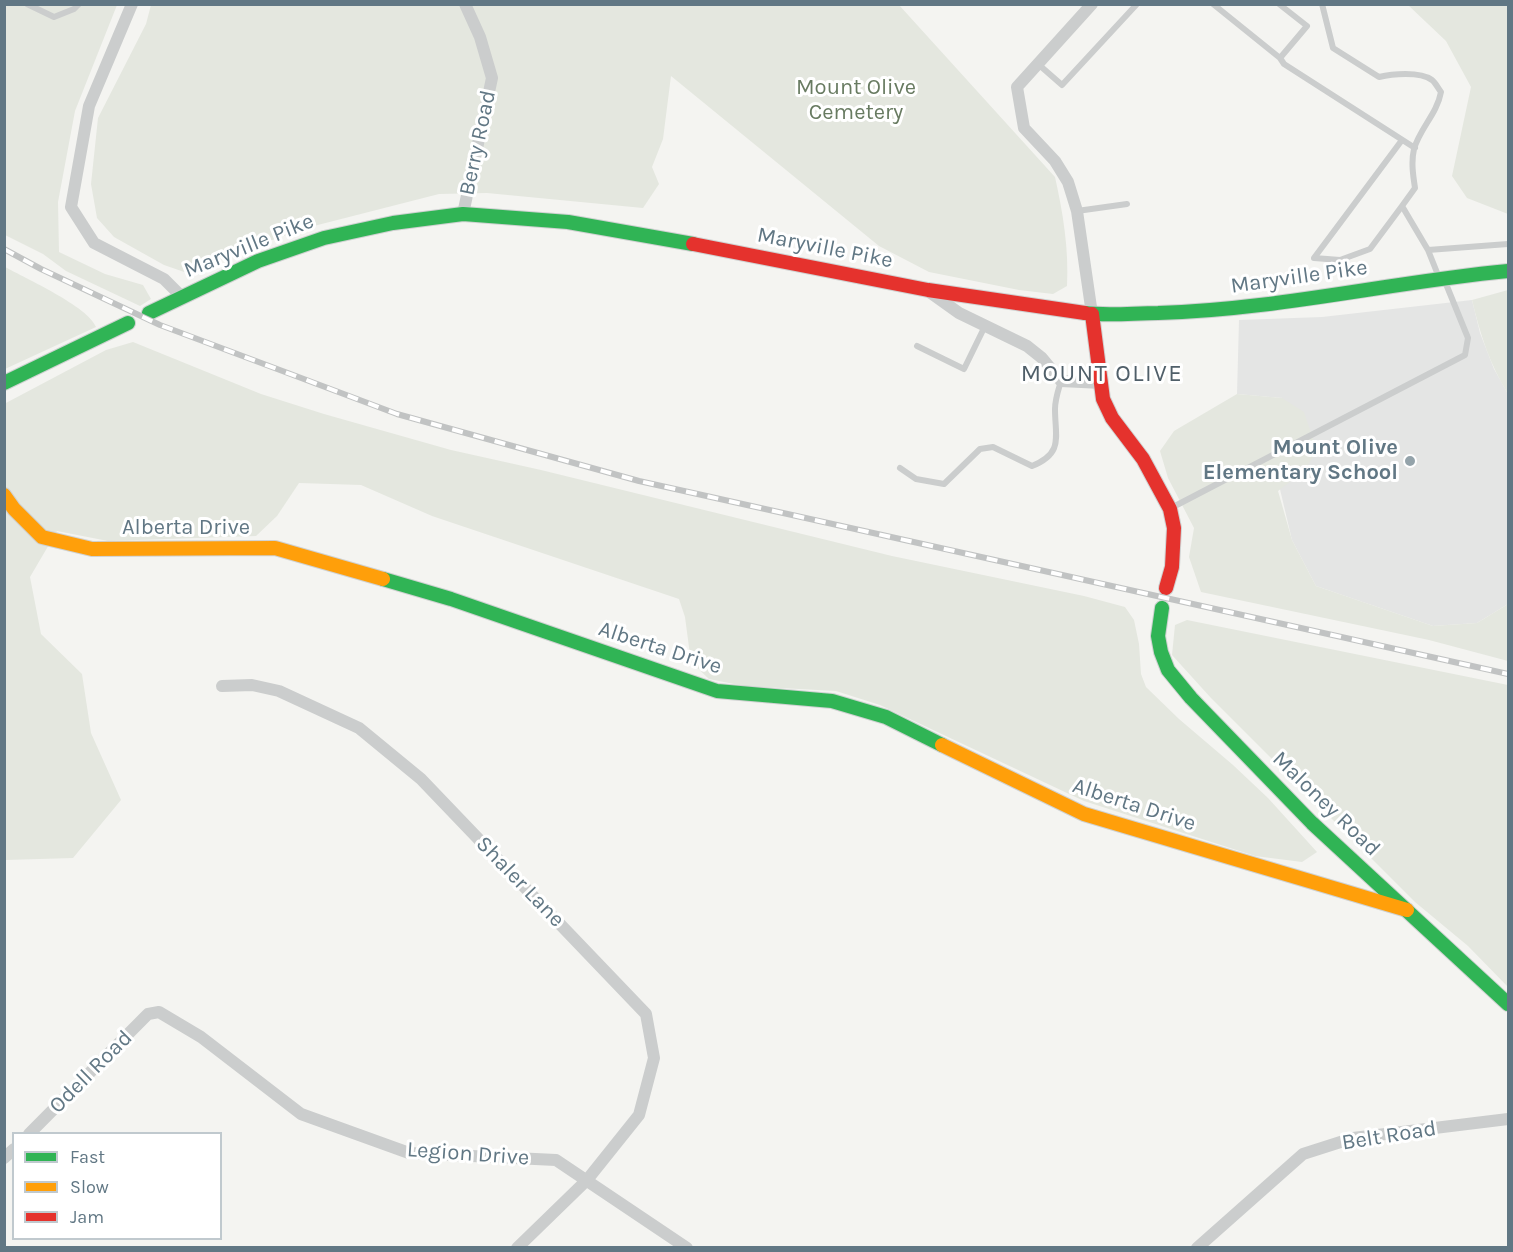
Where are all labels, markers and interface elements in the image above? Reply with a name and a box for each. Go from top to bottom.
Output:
park label: Mount Olive Cemetery [796,75,916,126]
street label: Berry Road [454,88,502,198]
street label: Maryville Pike [180,208,318,284]
street label: Maryville Pike [755,222,895,274]
street label: Maryville Pike [1229,254,1369,300]
district label: MOUNT OLIVE [1021,360,1183,388]
place label: Mount Olive Elementary School [1203,435,1398,487]
marker: Mount Olive Elementary School [1403,454,1417,468]
street label: Alberta Drive [122,515,250,541]
street label: Alberta Drive [595,616,725,680]
street label: Maloney Road [1267,746,1385,862]
street label: Alberta Drive [1069,773,1199,837]
street label: Shaler Lane [470,831,570,933]
street label: Odell Road [44,1025,138,1119]
street label: Belt Road [1340,1116,1438,1156]
legend [12,1132,222,1240]
street label: Legion Drive [406,1137,530,1171]
text: Fast [70,1146,105,1168]
text: Slow [70,1176,109,1198]
text: Jam [70,1206,104,1228]

